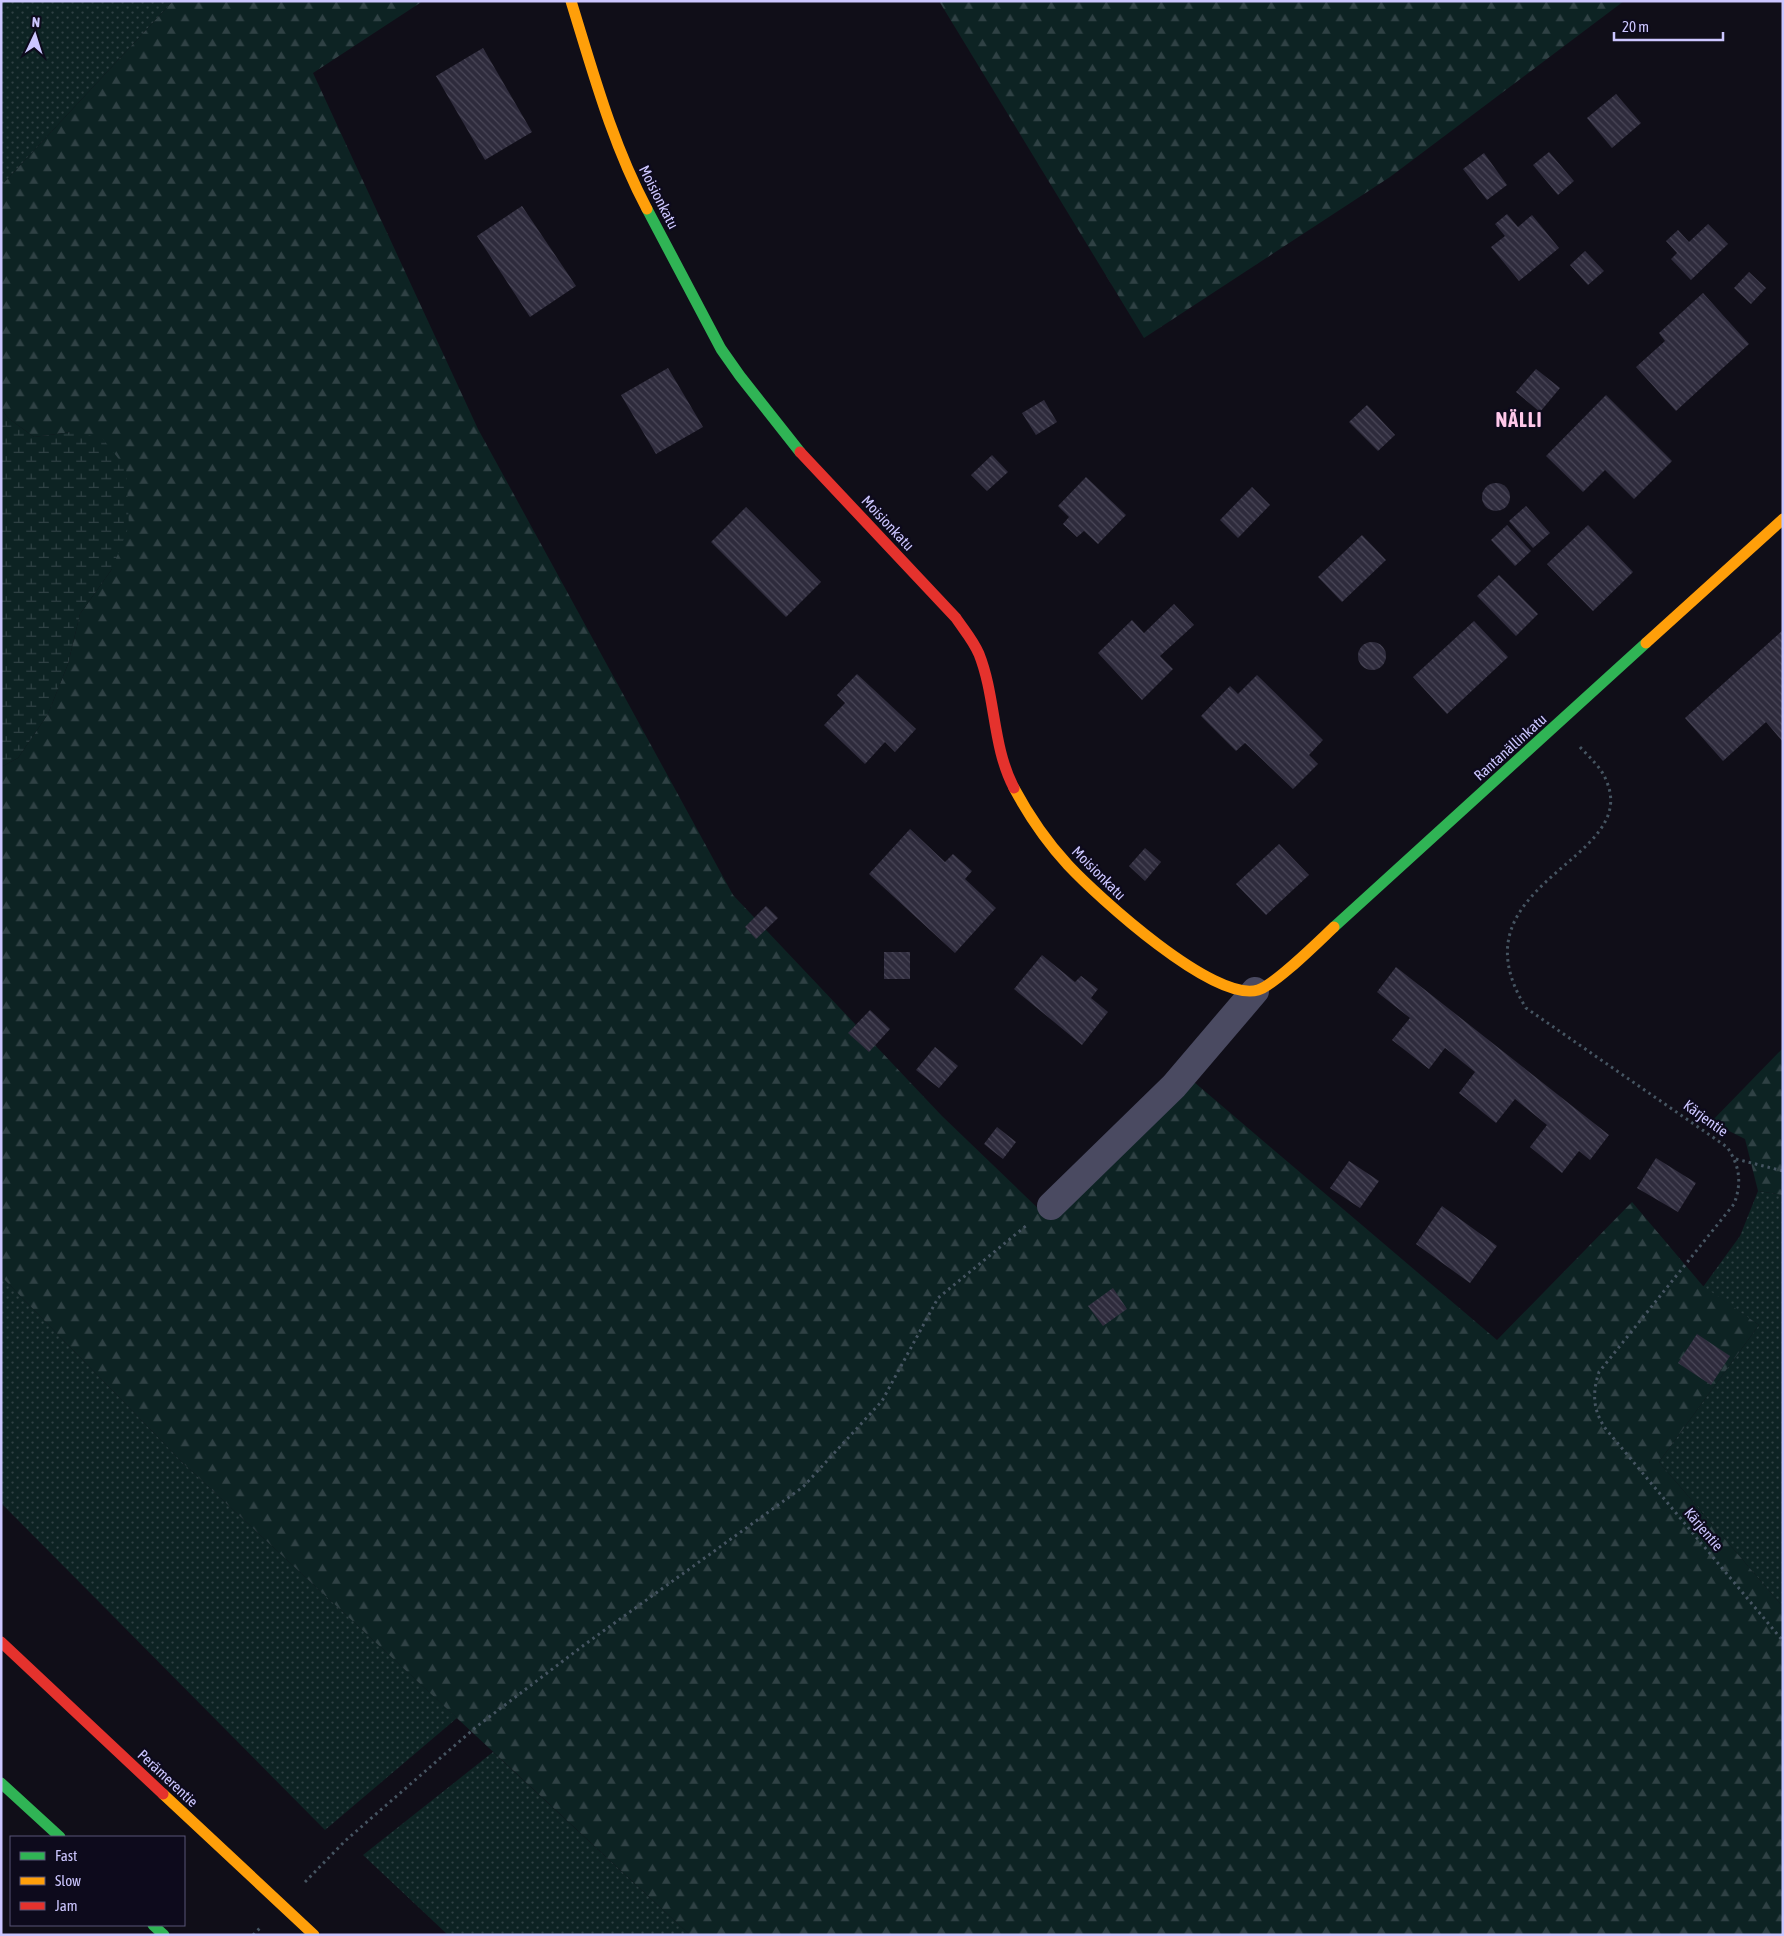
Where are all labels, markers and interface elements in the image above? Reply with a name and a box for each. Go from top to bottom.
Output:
north arrow [10,10,60,60]
scale bar [1614,10,1723,42]
text: N [31,14,41,30]
text: 20 m [1622,18,1649,35]
street label: Moisionkatu [636,163,682,231]
district label: NÄLLI [1495,408,1543,431]
street label: Moisionkatu [858,492,918,554]
street label: Rantanällinkatu [1470,710,1550,784]
street label: Moisionkatu [1069,843,1129,903]
street label: Kärjentie [1681,1096,1732,1140]
street label: Kärjentie [1681,1504,1727,1554]
street label: Perämerentie [134,1746,202,1810]
legend [10,1836,185,1926]
text: Fast [55,1847,77,1864]
text: Slow [55,1872,81,1889]
text: Jam [55,1897,78,1914]

